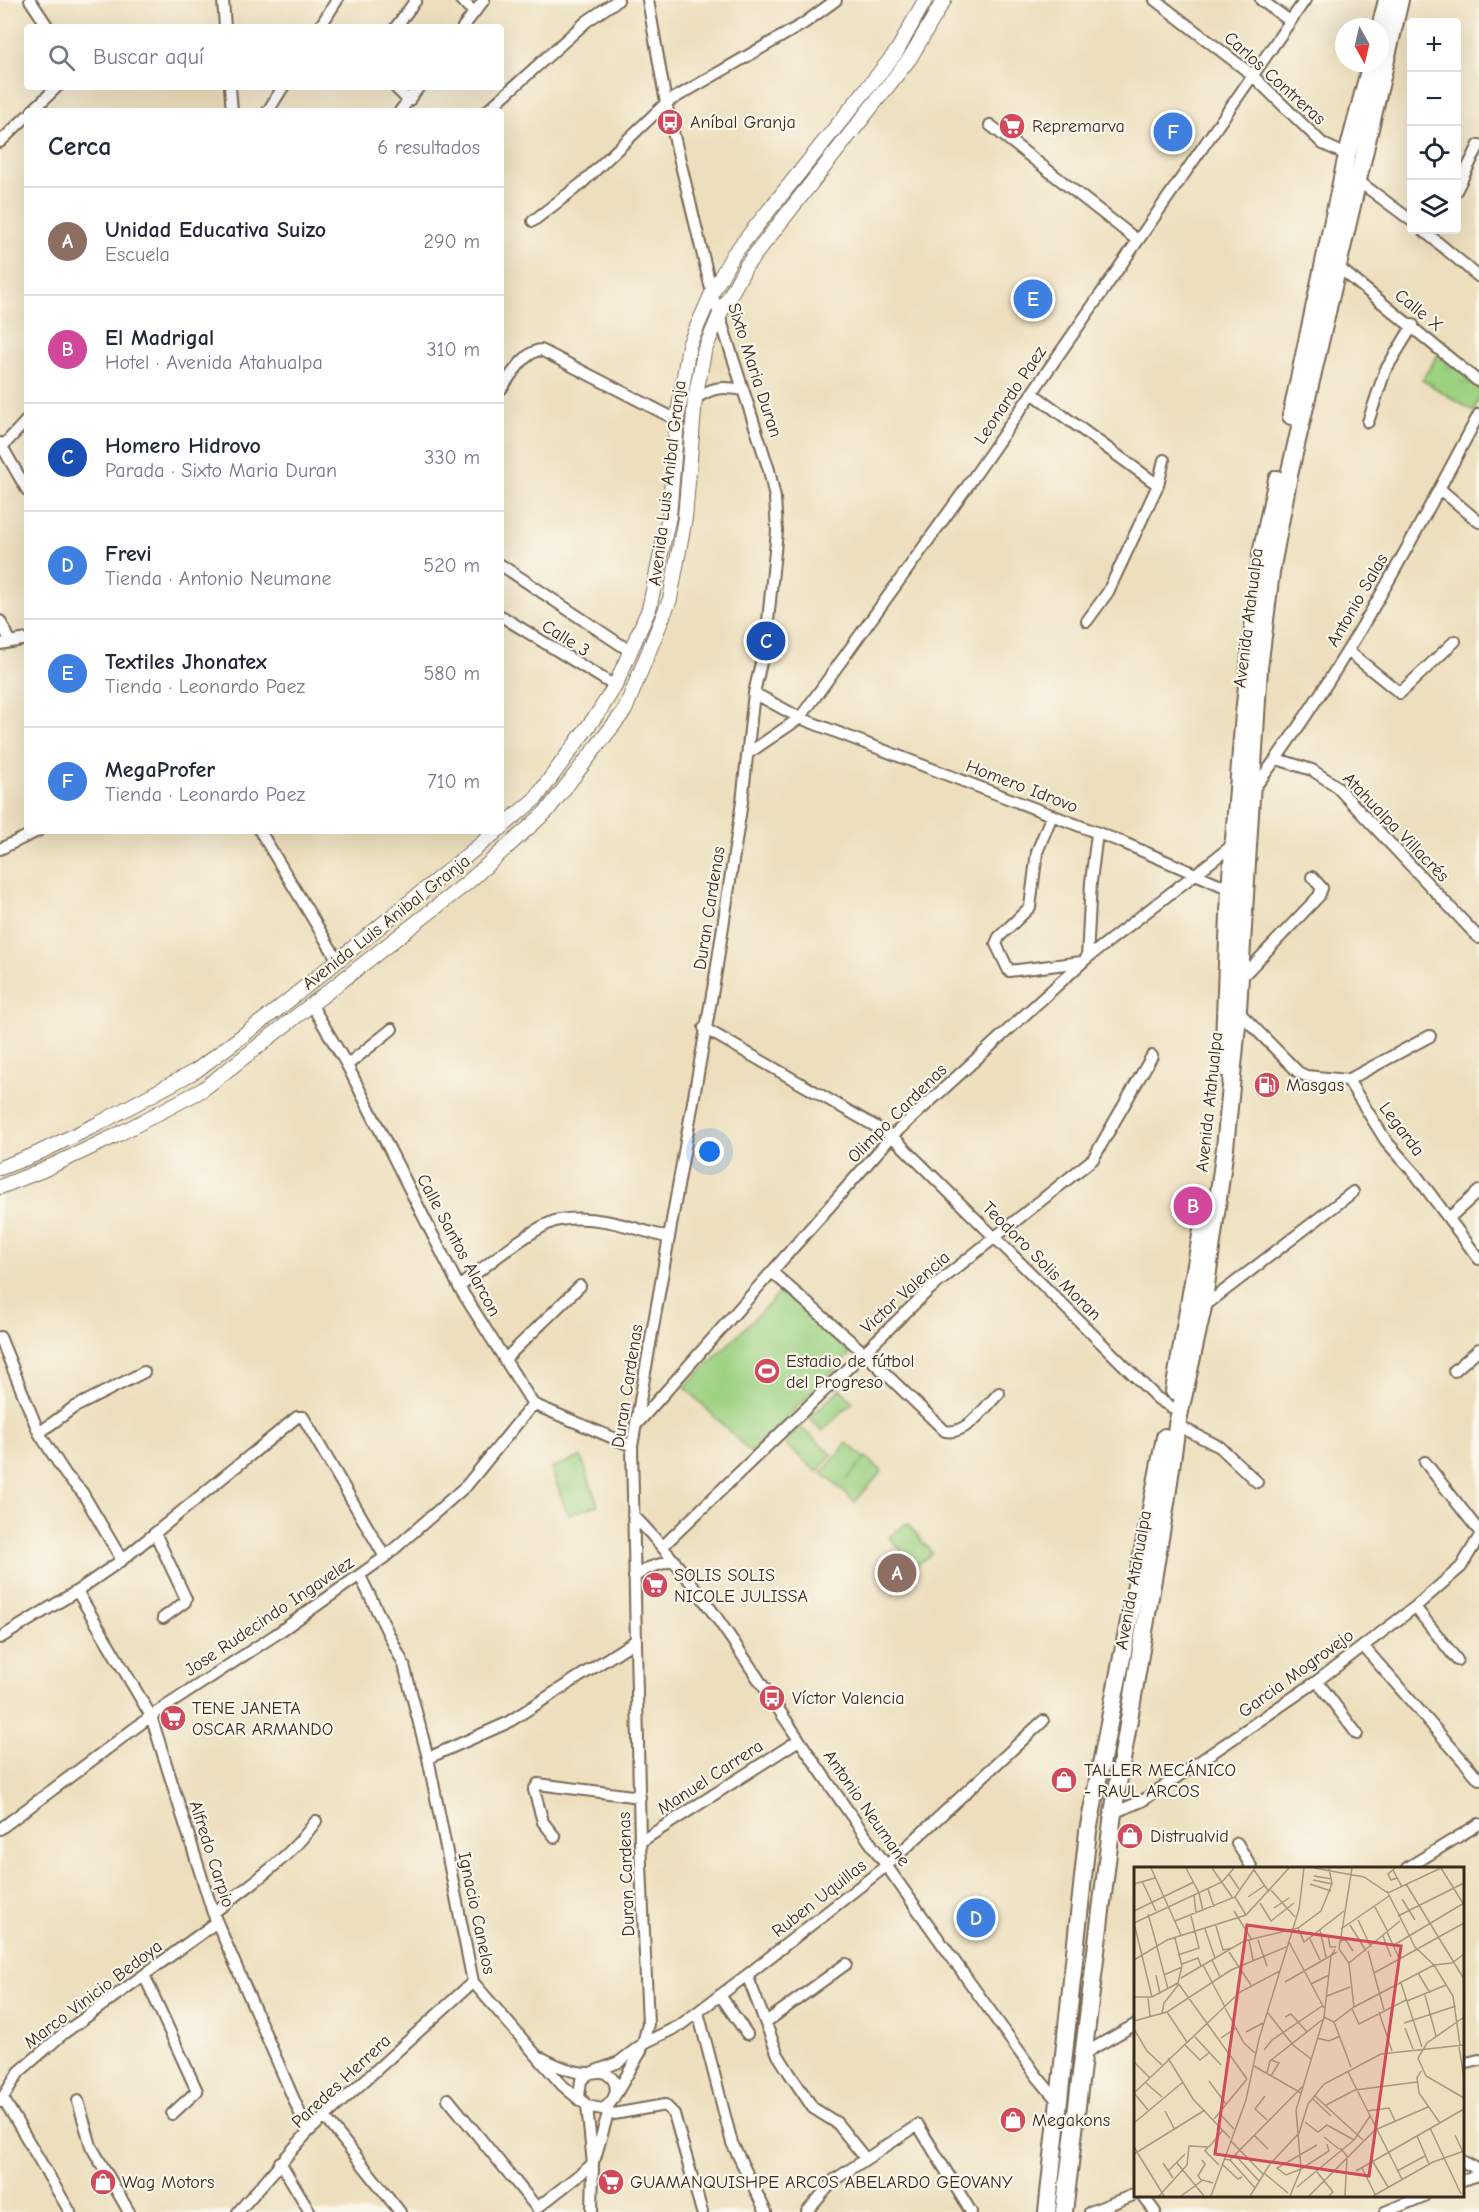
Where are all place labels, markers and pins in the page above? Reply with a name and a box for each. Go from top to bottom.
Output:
bus stop icon: Aníbal Granja [655,107,685,137]
pin: F [1154,110,1192,154]
supermarket icon: Repremarva [997,111,1027,141]
place label: Aníbal Granja [690,112,796,133]
place label: Repremarva [1032,116,1125,137]
pin: E [1014,276,1052,322]
pin: C [746,618,786,664]
fuel station icon: Masgas [1252,1070,1282,1100]
place label: Masgas [1286,1075,1344,1096]
pin: B [1174,1184,1212,1228]
place label: Estadio de fútbol del Progreso [786,1351,914,1393]
sports icon: Estadio de fútbol del Progreso [752,1356,782,1386]
pin: A [878,1550,916,1596]
place label: SOLIS SOLIS NICOLE JULISSA [674,1565,808,1607]
supermarket icon: SOLIS SOLIS NICOLE JULISSA [640,1570,670,1600]
bus stop icon: Víctor Valencia [757,1683,787,1713]
place label: Víctor Valencia [792,1688,905,1709]
place label: TENE JANETA OSCAR ARMANDO [192,1698,333,1740]
supermarket icon: TENE JANETA OSCAR ARMANDO [158,1703,188,1733]
place label: TALLER MECÁNICO - RAUL ARCOS [1084,1759,1236,1802]
shop icon: TALLER MECÁNICO - RAUL ARCOS [1049,1765,1079,1795]
shop icon: Distrualvid [1115,1821,1145,1851]
place label: Distrualvid [1150,1826,1229,1847]
pin: D [956,1896,996,1940]
shop icon: Megakons [998,2105,1028,2135]
place label: Megakons [1032,2110,1110,2131]
shop icon: Wag Motors [88,2167,118,2197]
supermarket icon: GUAMANQUISHPE ARCOS ABELARDO GEOVANY [596,2167,626,2197]
place label: Wag Motors [122,2172,214,2193]
place label: GUAMANQUISHPE ARCOS ABELARDO GEOVANY [630,2172,1013,2193]

